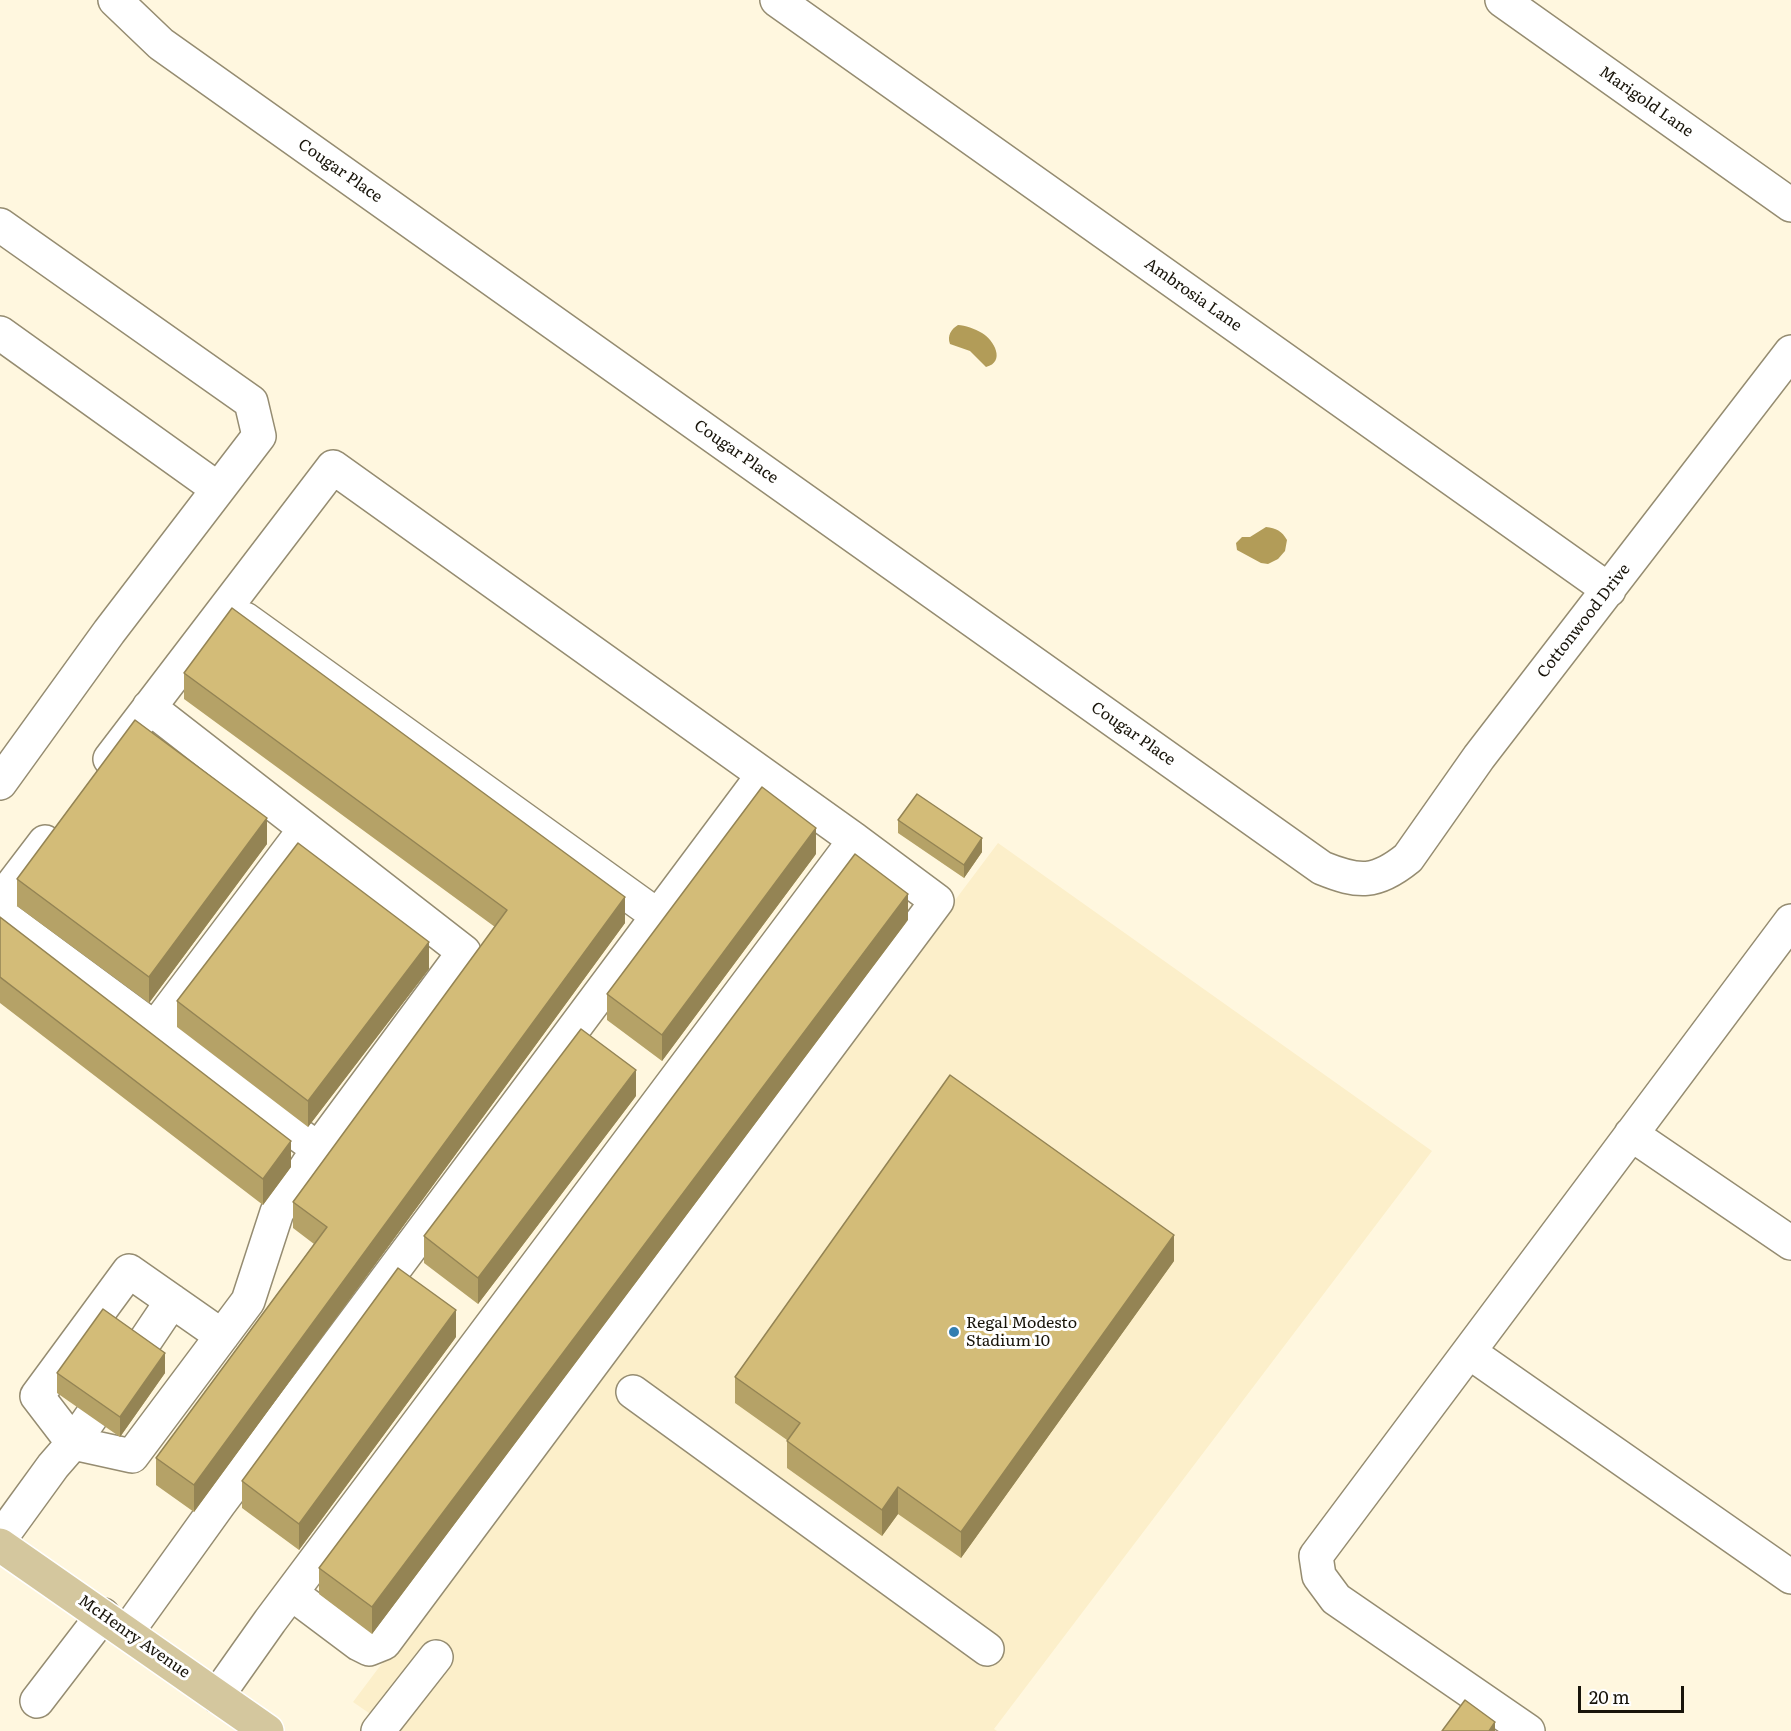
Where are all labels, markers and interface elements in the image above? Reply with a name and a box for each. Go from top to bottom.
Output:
street label: Marigold Lane [1595,62,1697,142]
street label: Cougar Place [294,135,386,207]
street label: Ambrosia Lane [1141,254,1245,336]
street label: Cougar Place [690,416,782,488]
street label: Cottonwood Drive [1533,560,1635,682]
street label: Cougar Place [1087,698,1179,770]
place label: Regal Modesto Stadium 10 [966,1313,1077,1351]
marker: Regal Modesto Stadium 10 [947,1325,961,1339]
street label: McHenry Avenue [75,1591,193,1683]
scale bar [1581,1674,1688,1712]
text: 20 m [1589,1683,1630,1710]

